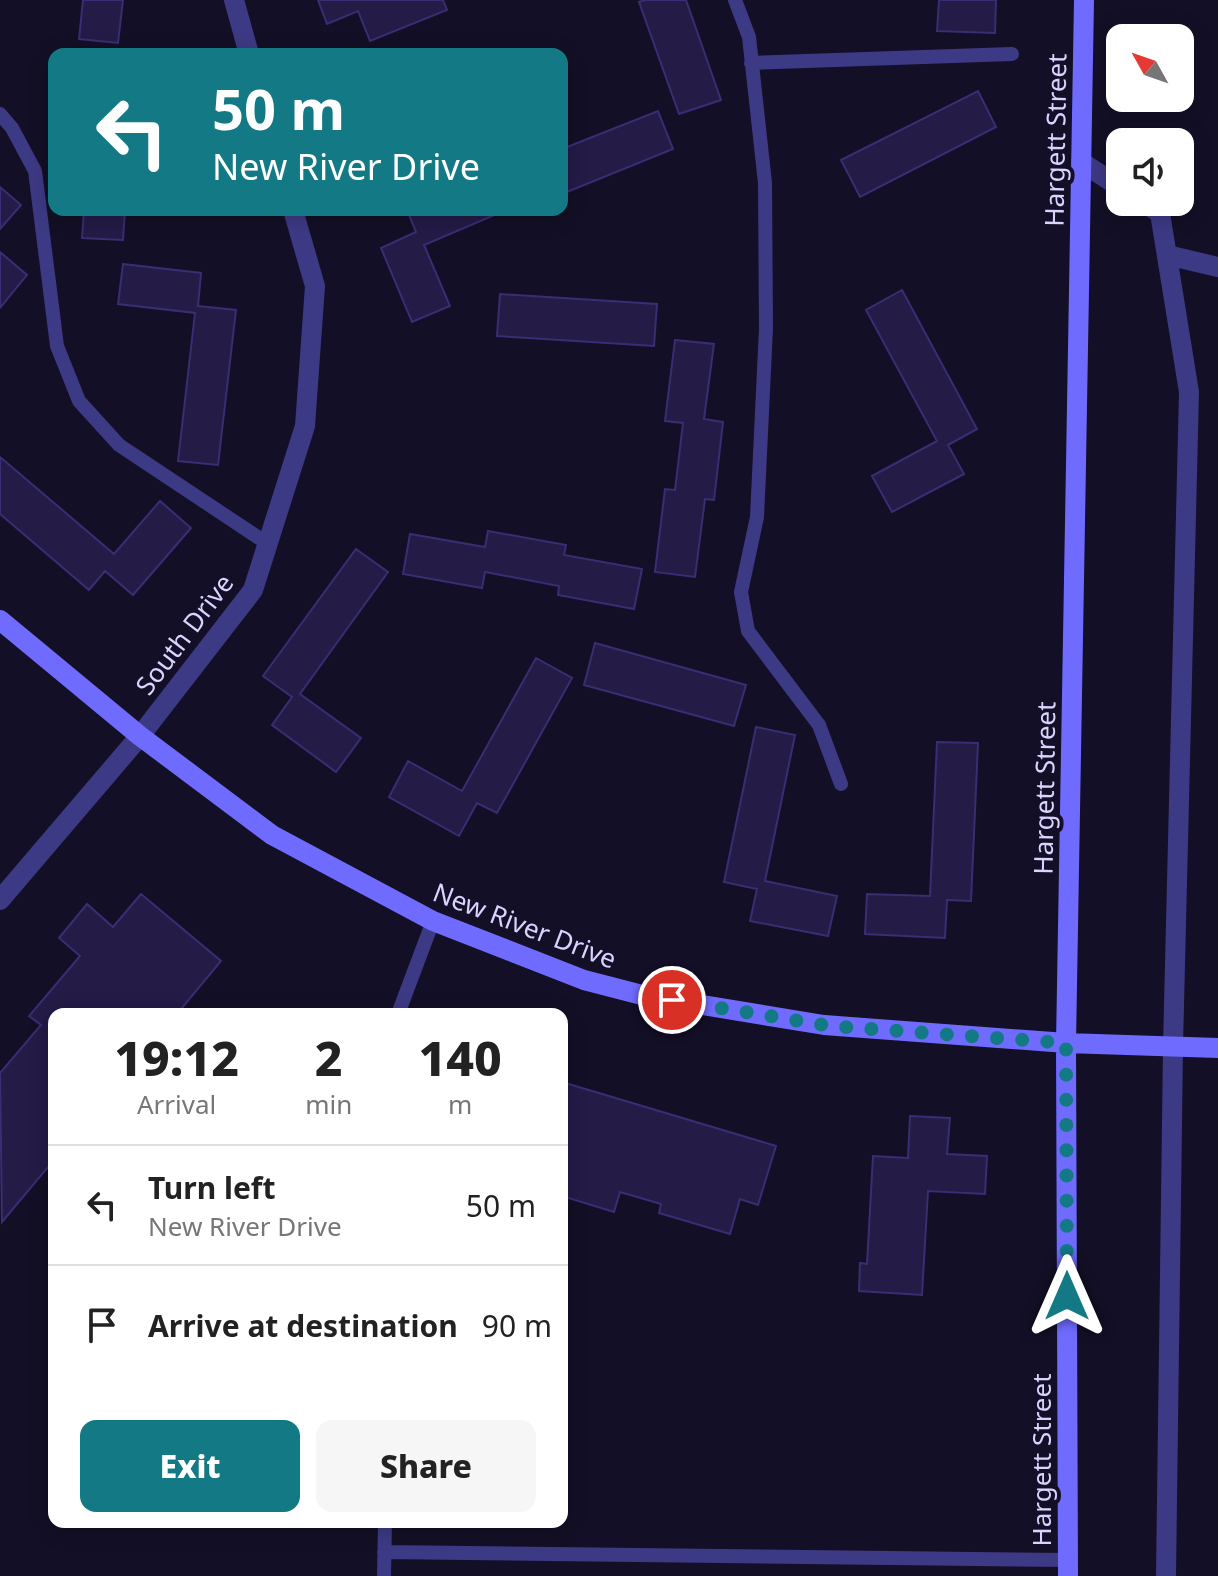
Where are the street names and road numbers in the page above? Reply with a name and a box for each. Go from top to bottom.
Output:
street label: Hargett Street [1035,53,1075,227]
street label: South Drive [127,566,241,702]
street label: Hargett Street [1024,701,1064,875]
street label: New River Drive [428,873,622,977]
street label: Hargett Street [1023,1373,1059,1547]

